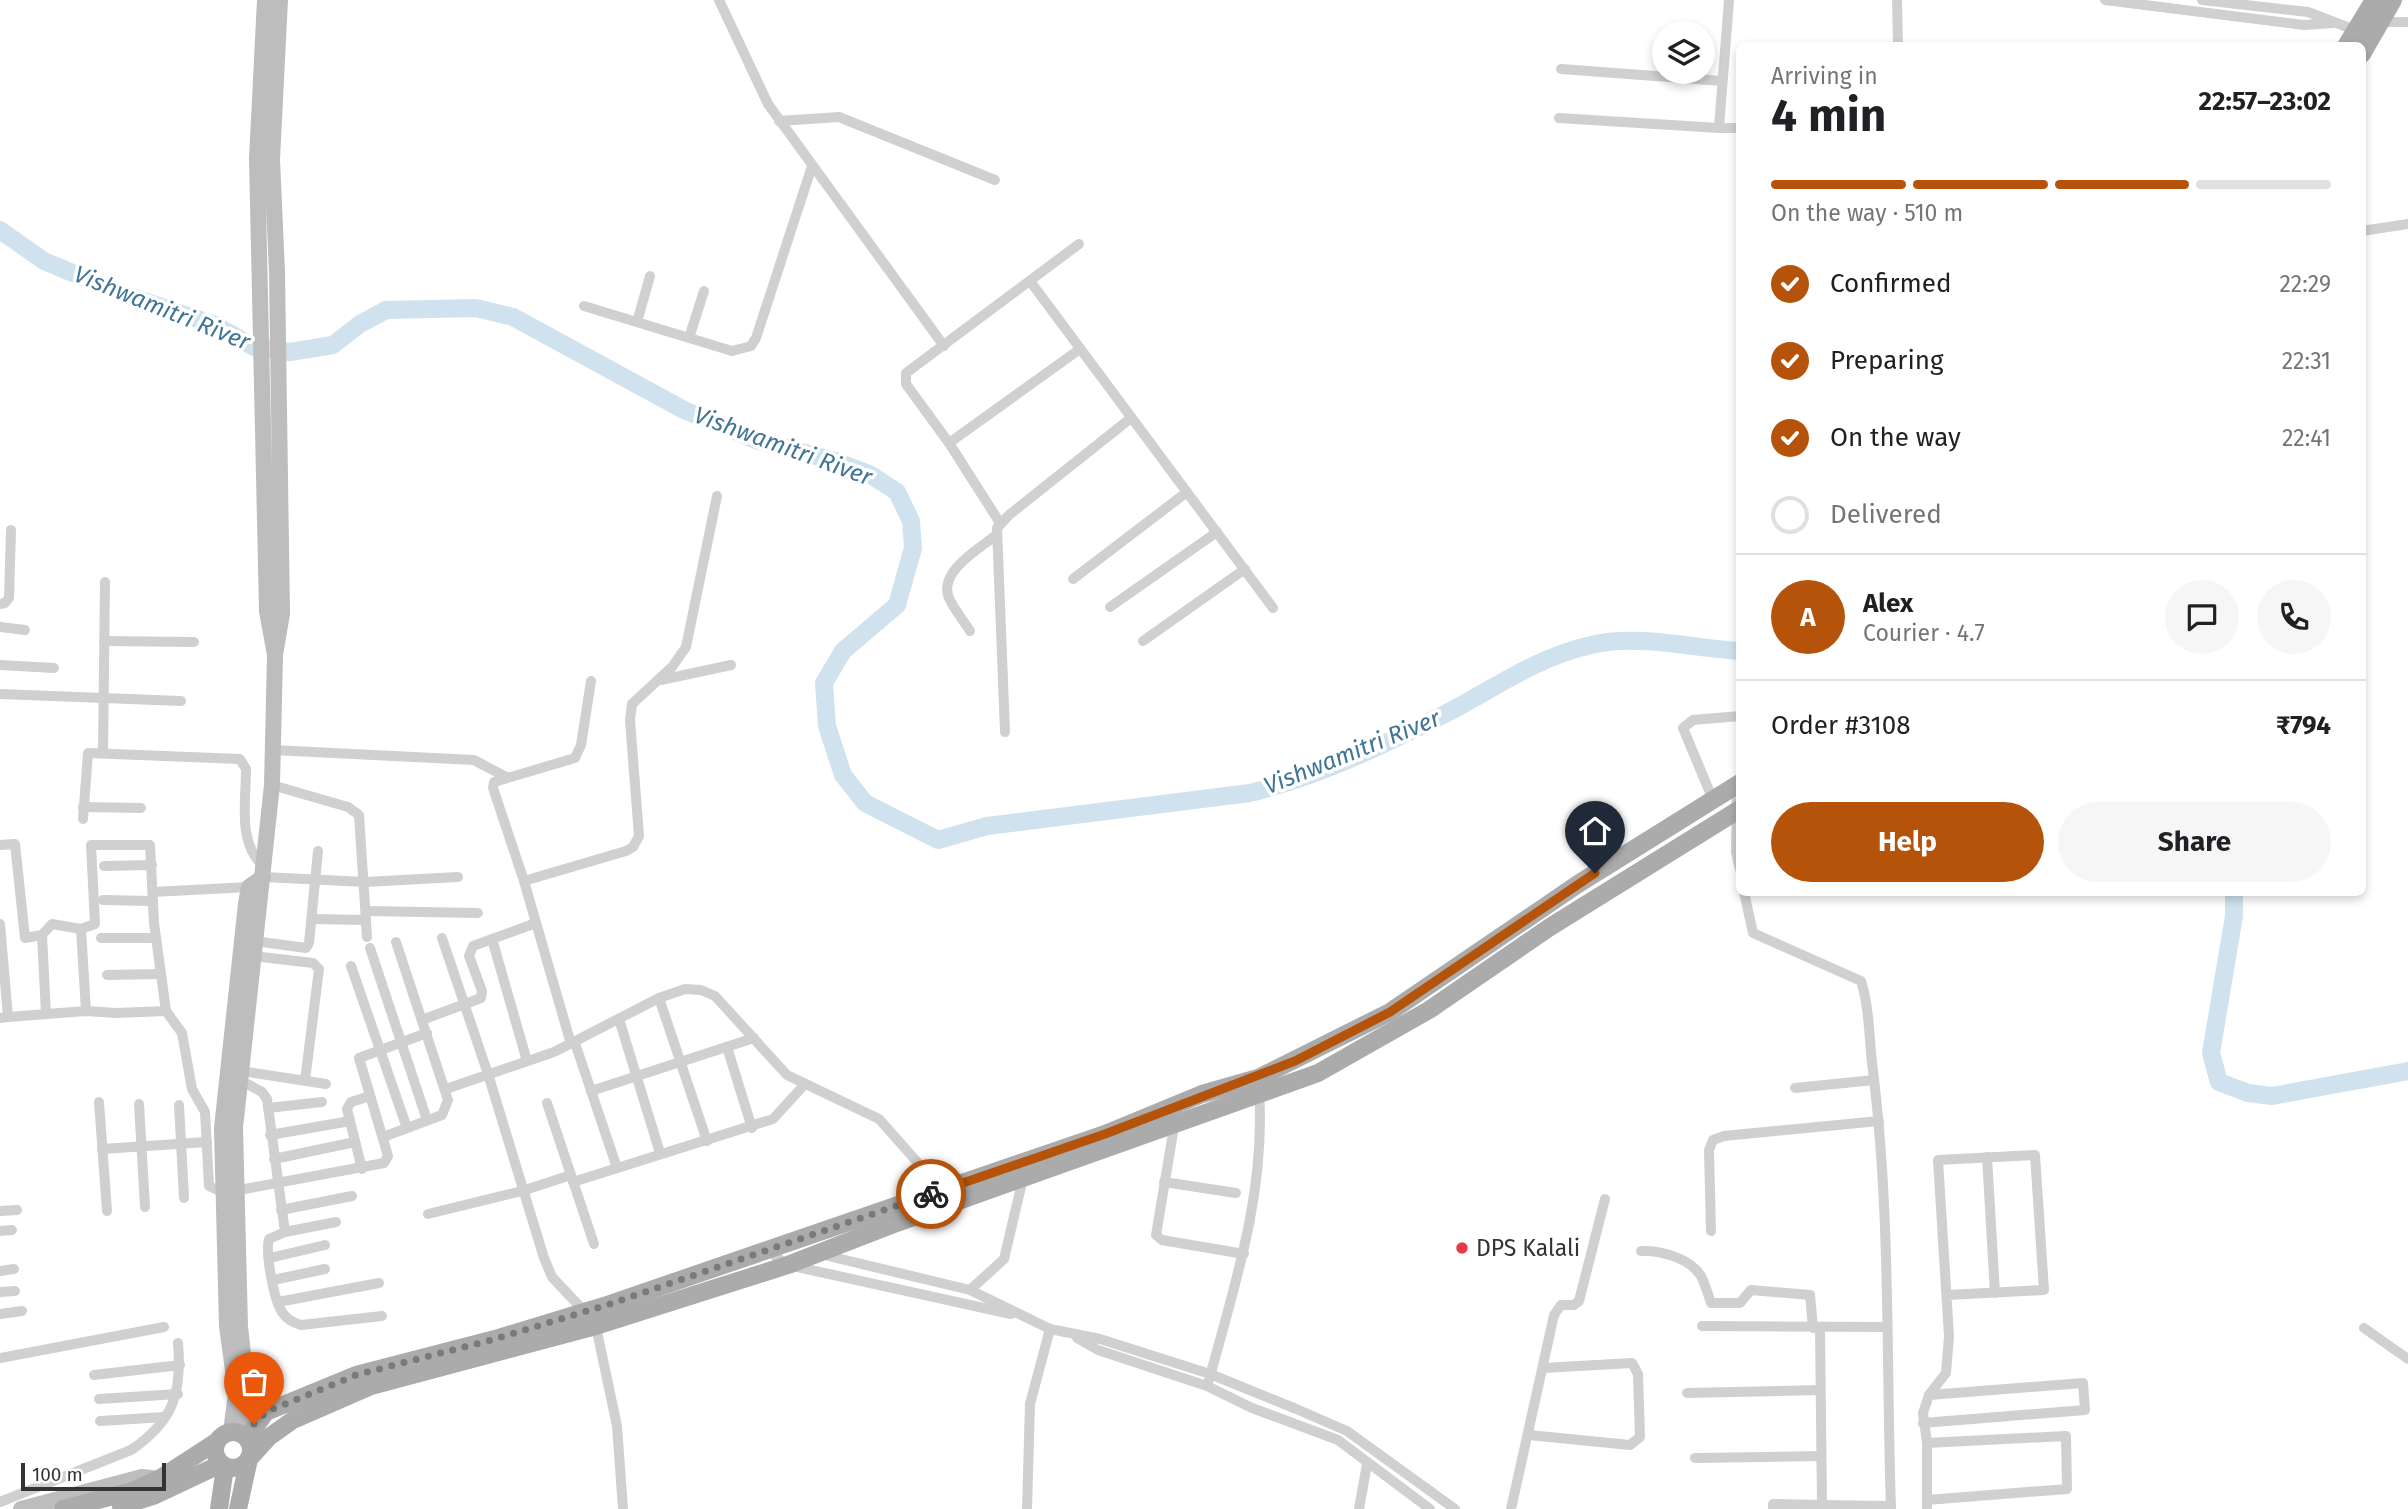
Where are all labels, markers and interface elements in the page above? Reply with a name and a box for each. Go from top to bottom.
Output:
map controls [1652,21,1715,84]
button: layers [1652,21,1715,84]
text: Arriving in [1771,62,1878,90]
text: 22:57–23:02 [2199,86,2331,117]
text: 4 min [1771,88,1886,143]
text: On the way · 510 m [1771,199,1963,227]
water label: Vishwamitri River [70,260,255,356]
icon: check [1771,265,1809,303]
text: Confirmed [1830,268,1951,299]
text: 22:29 [2279,270,2331,298]
icon: check [1771,342,1809,380]
text: Preparing [1830,345,1943,376]
text: 22:31 [2282,347,2331,375]
water label: Vishwamitri River [690,401,877,492]
icon: check [1771,419,1809,457]
text: On the way [1830,422,1961,453]
text: 22:41 [2282,424,2331,452]
text: Delivered [1830,499,1942,530]
button: chat [2165,580,2239,654]
button: phone [2257,580,2331,654]
text: Alex [1863,588,1913,619]
text: A [1800,602,1816,633]
text: Courier · 4.7 [1863,619,1985,647]
water label: Vishwamitri River [1260,704,1445,800]
text: Order #3108 [1771,710,1911,741]
text: ₹794 [2276,710,2331,741]
pin [1565,801,1625,873]
button: Help [1771,802,2044,882]
button: Share [2058,802,2331,882]
icon: home [1576,812,1614,850]
courier [896,1159,966,1229]
icon: bike [912,1175,950,1213]
place label: DPS Kalali [1476,1234,1580,1262]
marker: DPS Kalali [1454,1240,1470,1256]
pin [224,1352,284,1424]
icon: bag [235,1363,273,1401]
scale bar [21,1460,166,1492]
text: 100 m [32,1463,83,1486]

